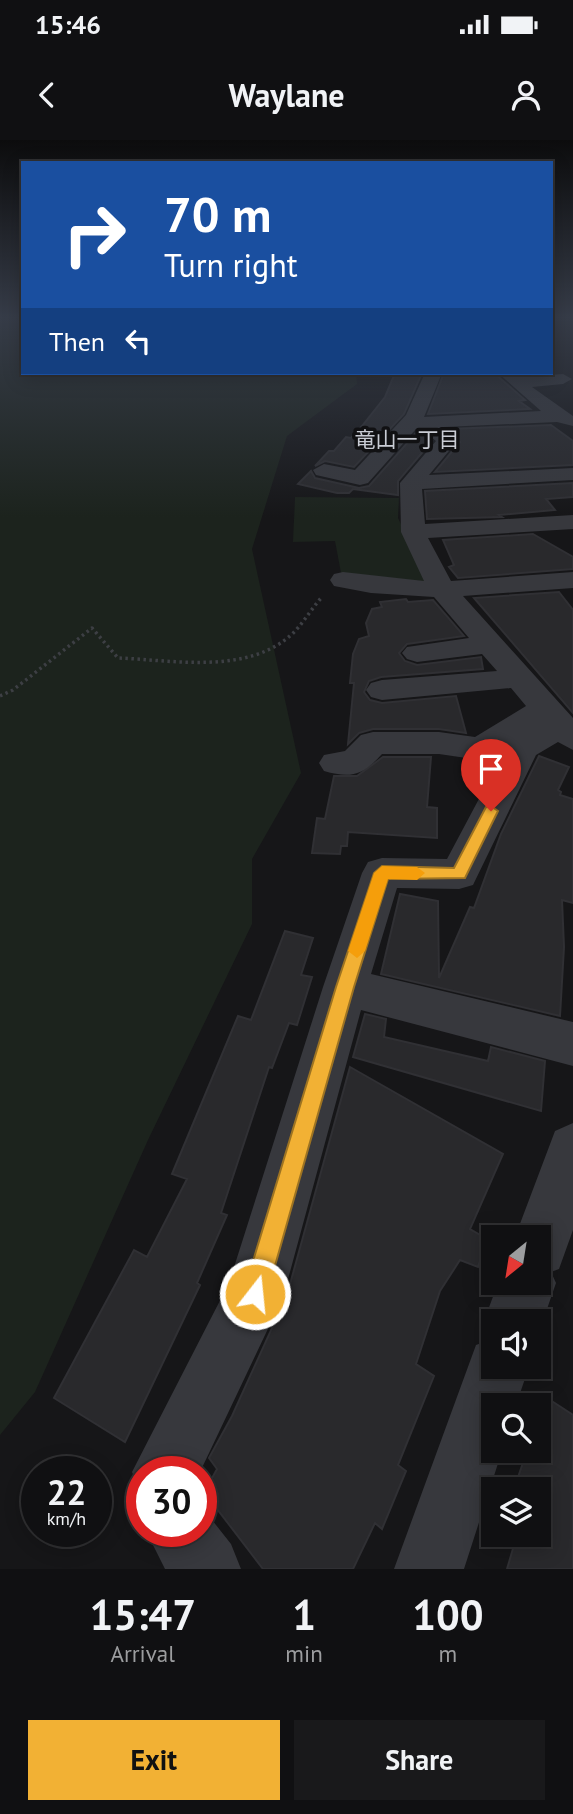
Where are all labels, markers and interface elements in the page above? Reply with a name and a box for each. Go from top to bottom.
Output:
text: 15:46 [35,8,101,41]
text: Waylane [228,74,345,116]
icon: back [28,76,66,114]
icon: person [507,76,545,114]
text: 70 m [164,182,271,246]
icon: right [49,189,140,280]
text: Turn right [164,244,298,286]
icon: left [119,322,157,360]
text: Then [49,325,105,358]
district label: 竜山一丁目 [355,426,460,453]
pin [461,739,521,811]
icon: arrive [472,750,510,788]
north arrow [481,1225,551,1295]
map controls [481,1225,551,1547]
position arrow [218,1257,292,1331]
button: sound [481,1309,551,1379]
button: search [481,1393,551,1463]
speed limit sign: 30 [126,1456,217,1547]
text: 22 [47,1469,86,1515]
button: layers [481,1477,551,1547]
text: km/h [47,1507,86,1530]
text: 15:47 [89,1587,196,1642]
text: 1 [292,1587,316,1642]
text: 100 [412,1587,484,1642]
text: Arrival [110,1639,175,1668]
text: min [285,1639,323,1668]
text: m [439,1639,457,1668]
button: Exit [28,1720,280,1800]
button: Share [294,1720,545,1800]

